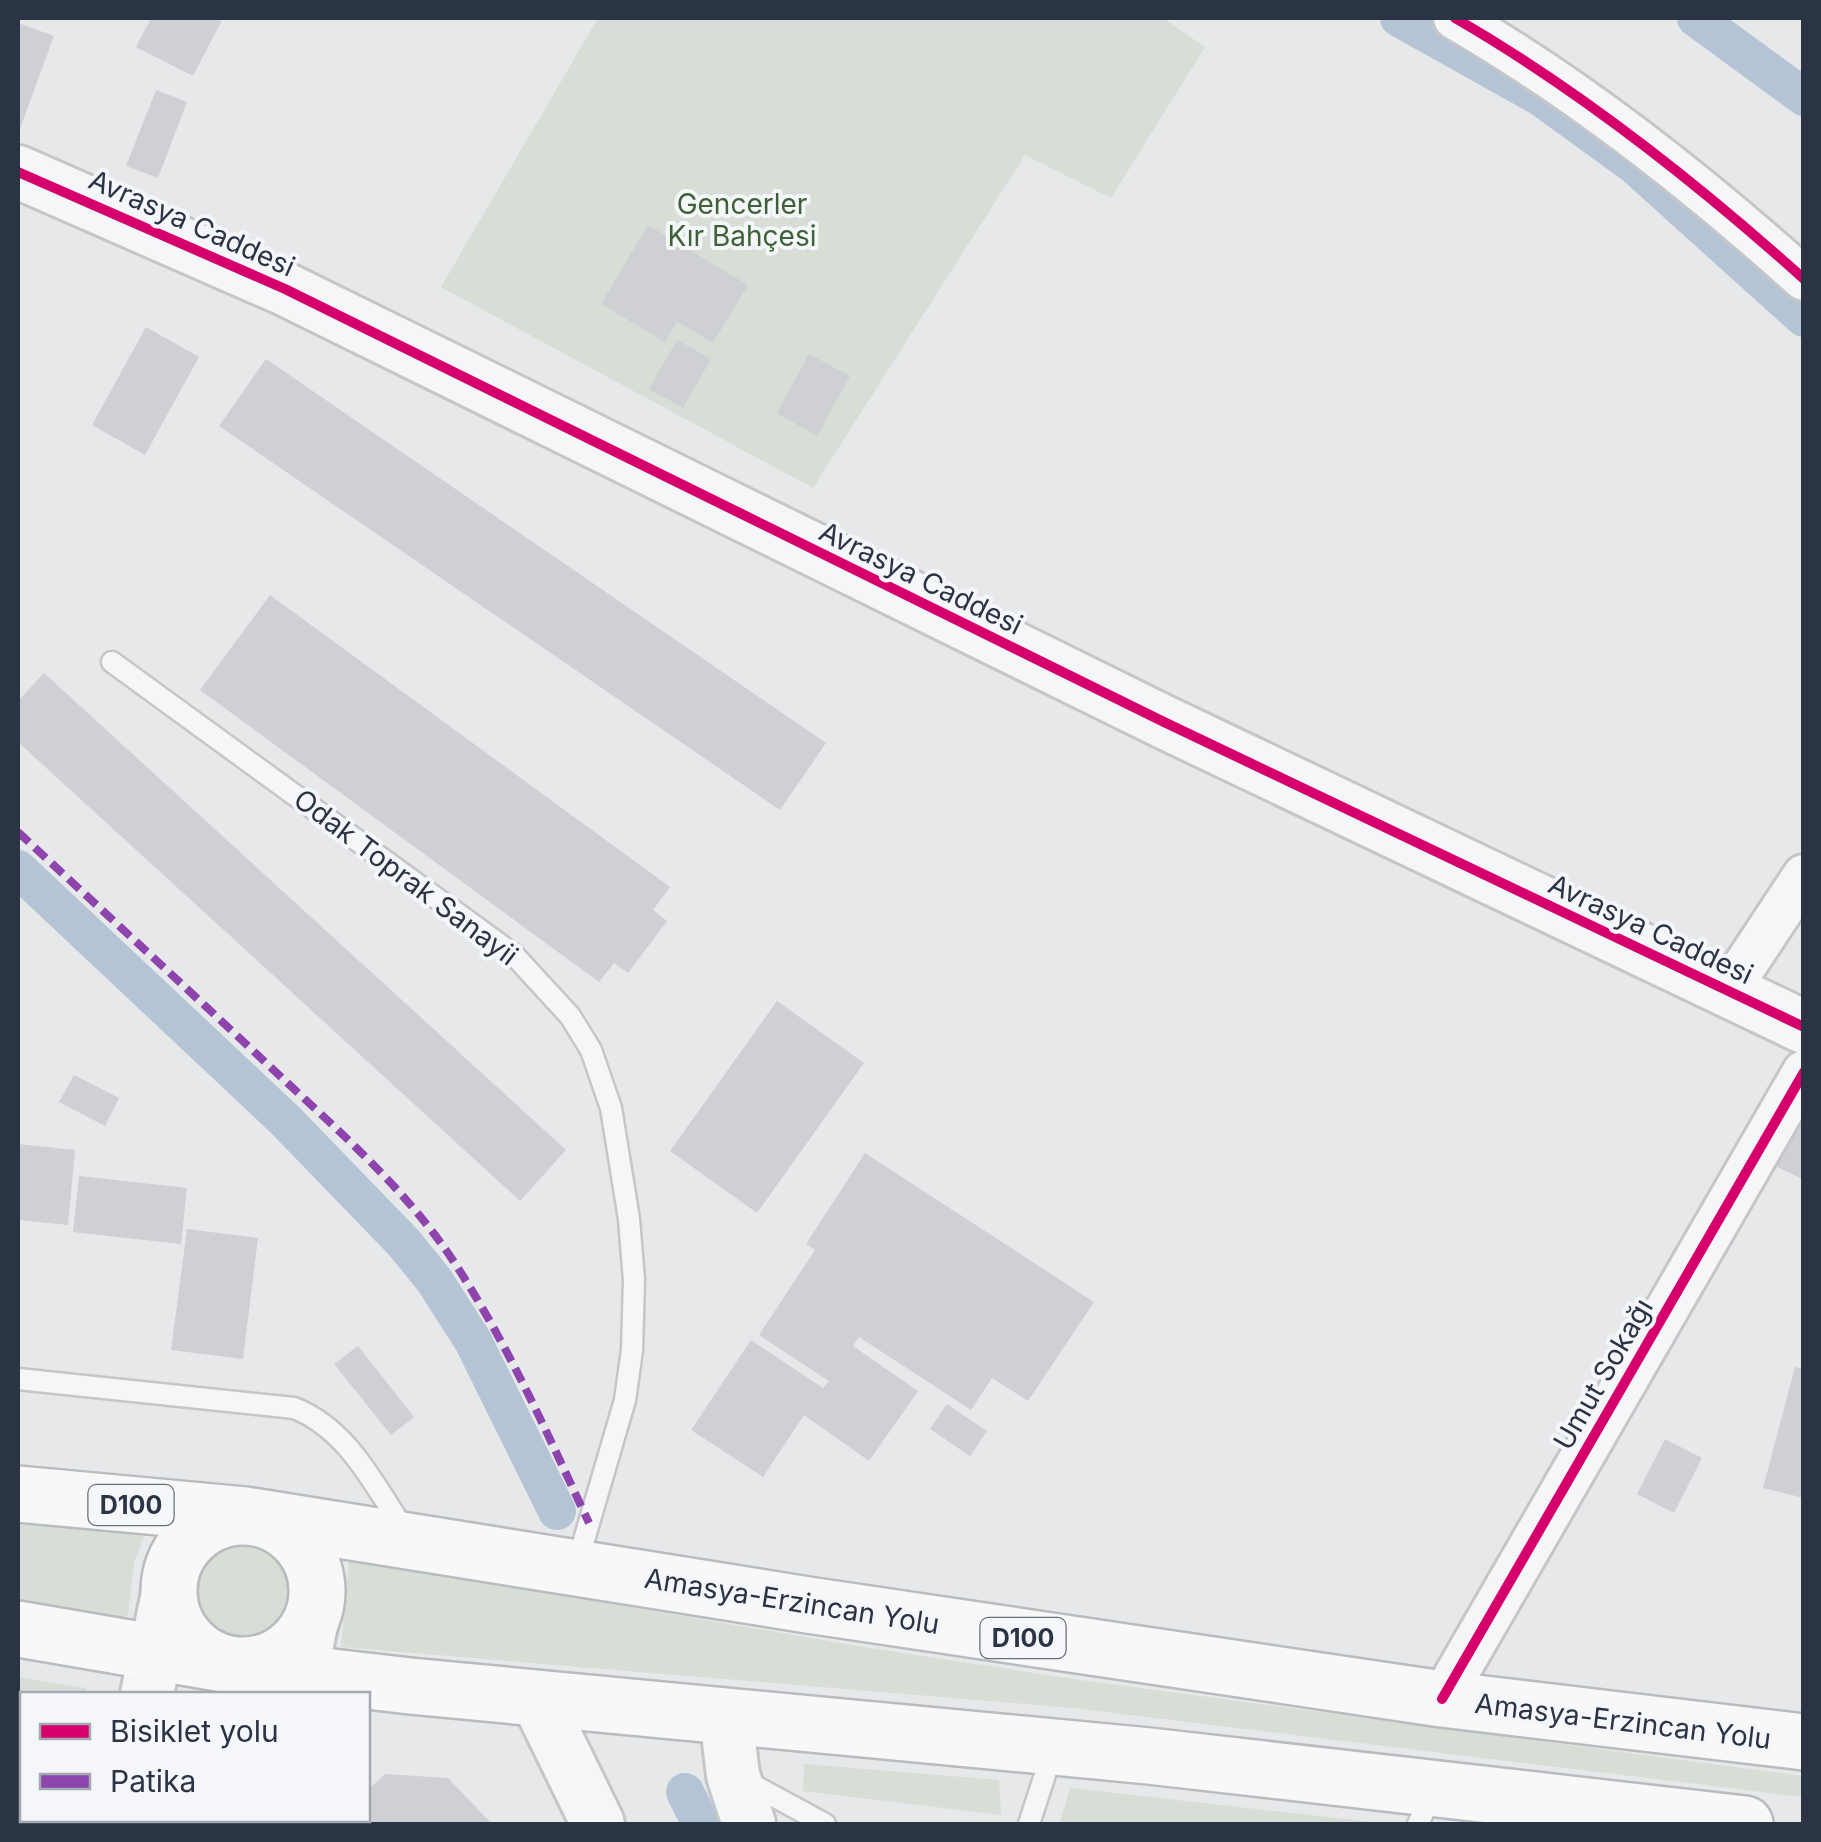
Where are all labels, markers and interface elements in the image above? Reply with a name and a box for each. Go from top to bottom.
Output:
street label: Avrasya Caddesi [84,162,300,284]
park label: Gencerler Kır Bahçesi [668,187,816,253]
street label: Avrasya Caddesi [814,514,1028,642]
street label: Odak Toprak Sanayii [287,782,525,972]
street label: Avrasya Caddesi [1543,867,1759,991]
street label: Umut Sokağı [1546,1292,1660,1456]
road number: D100 [88,1485,174,1525]
street label: Amasya-Erzincan Yolu [642,1561,942,1641]
road number: D100 [980,1618,1066,1658]
street label: Amasya-Erzincan Yolu [1473,1686,1773,1756]
legend [20,1692,370,1822]
text: Bisiklet yolu [110,1713,279,1749]
text: Patika [110,1763,196,1799]

